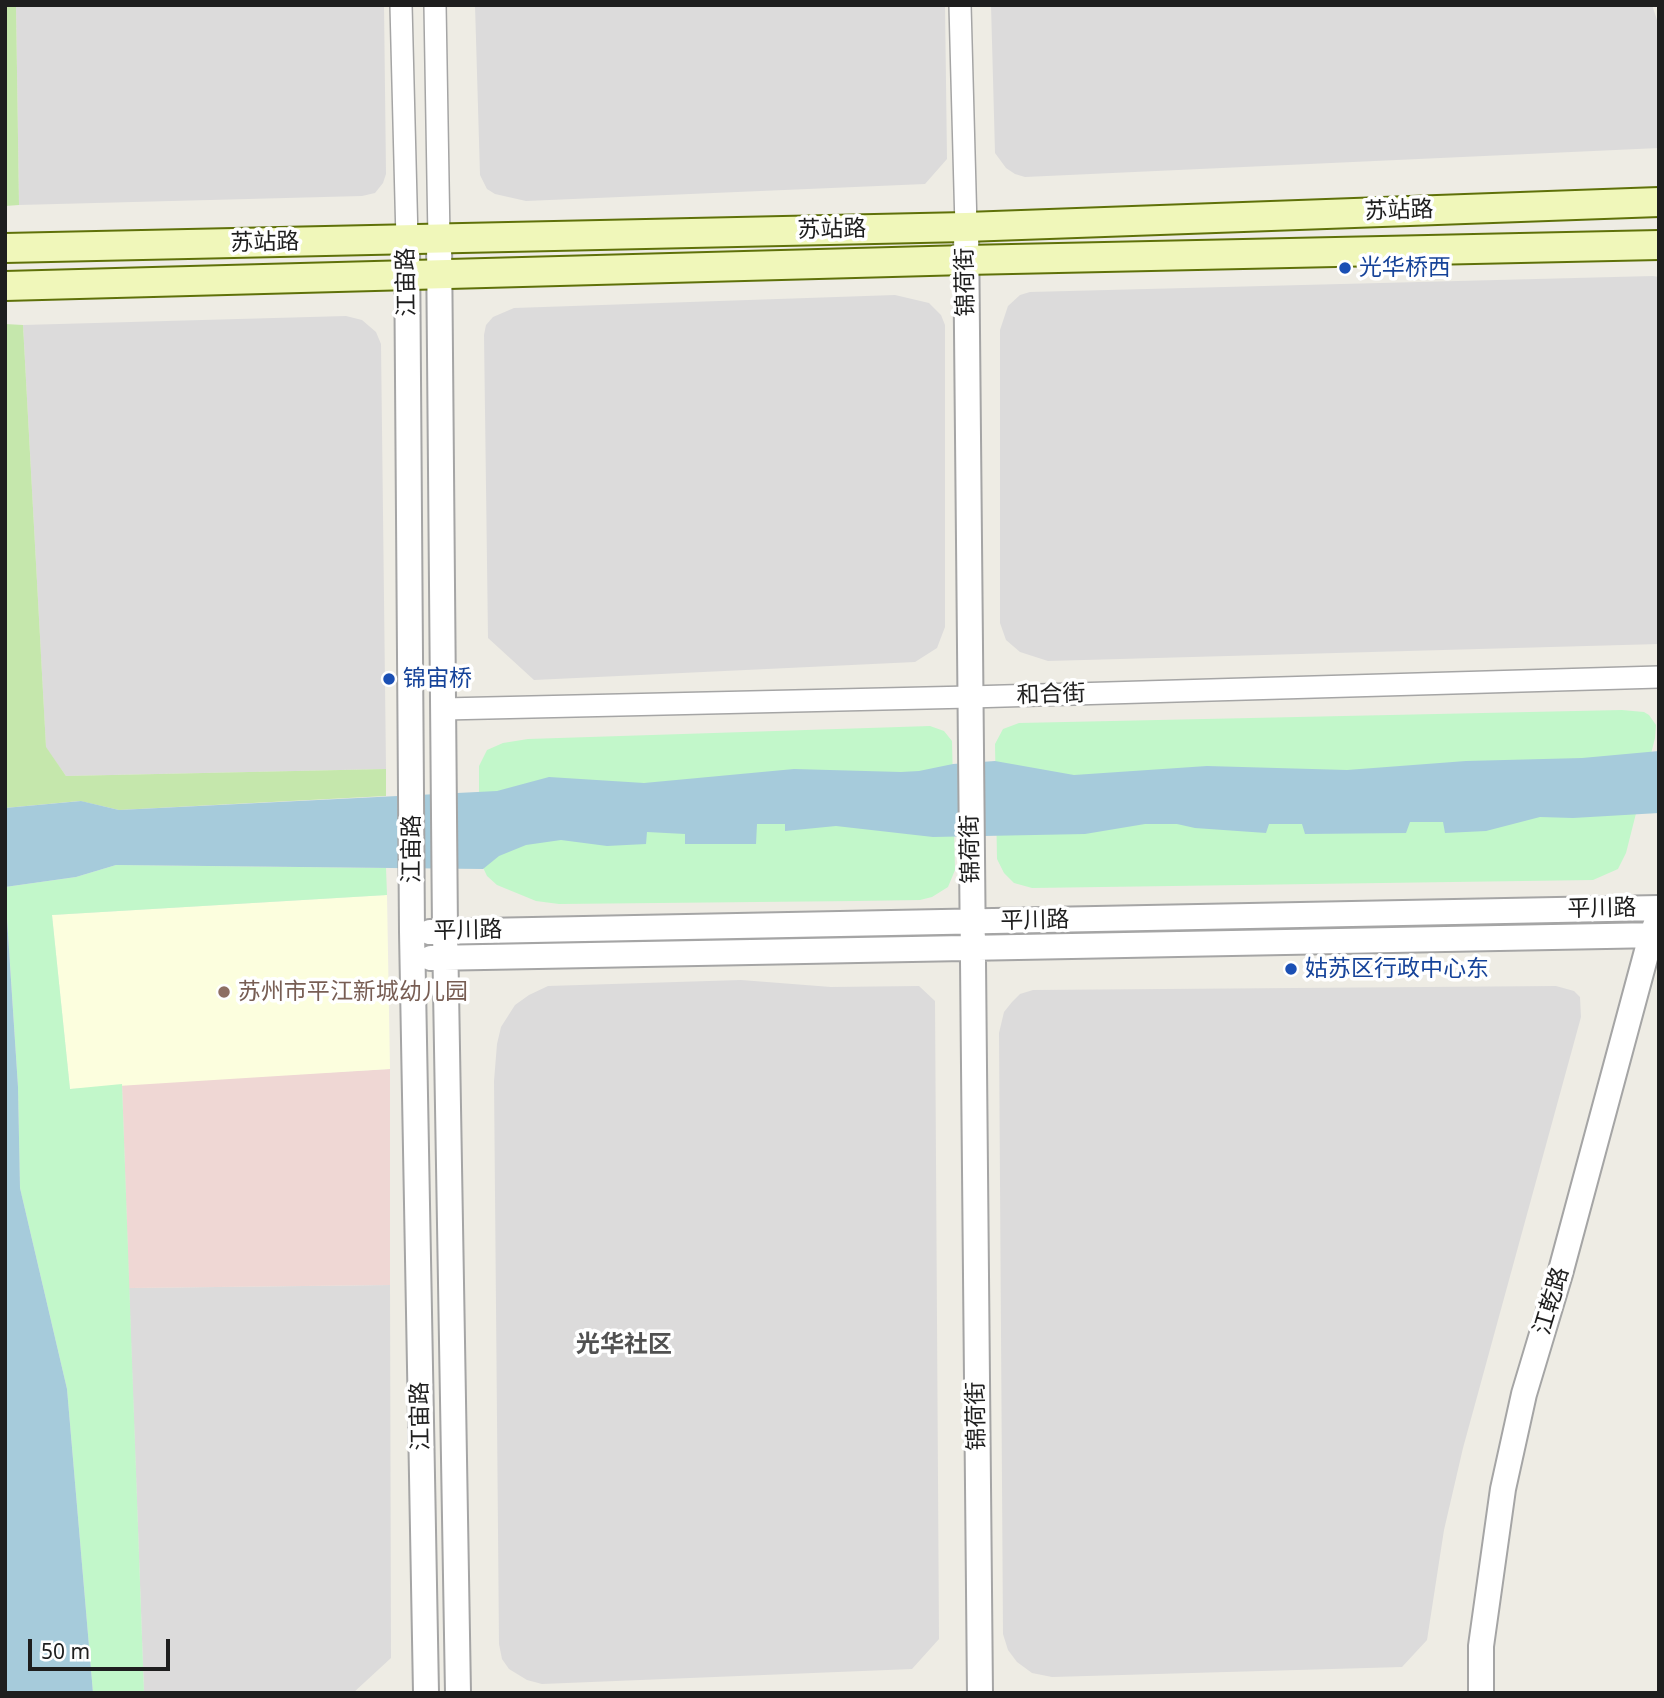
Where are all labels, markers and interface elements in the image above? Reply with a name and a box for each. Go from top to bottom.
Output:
street label: 苏站路 [1364,196,1434,226]
street label: 苏站路 [797,216,867,244]
street label: 苏站路 [230,229,300,257]
street label: 江宙路 [393,247,421,317]
street label: 锦荷街 [952,247,980,317]
place label: 光华桥西 [1359,254,1451,282]
marker: 光华桥西 [1337,260,1353,276]
place label: 锦宙桥 [403,665,472,693]
marker: 锦宙桥 [381,671,397,687]
street label: 和合街 [1016,680,1086,710]
street label: 锦荷街 [957,814,985,884]
street label: 江宙路 [398,815,426,883]
street label: 平川路 [1567,895,1637,923]
street label: 平川路 [1000,907,1070,935]
street label: 平川路 [433,917,503,945]
place label: 姑苏区行政中心东 [1305,955,1489,983]
marker: 姑苏区行政中心东 [1283,961,1299,977]
place label: 苏州市平江新城幼儿园 [238,978,468,1006]
marker: 苏州市平江新城幼儿园 [216,984,232,1000]
street label: 江乾路 [1529,1264,1575,1338]
district label: 光华社区 [576,1331,672,1359]
street label: 江宙路 [407,1381,435,1451]
street label: 锦荷街 [963,1381,991,1451]
scale bar [32,1624,173,1668]
text: 50 m [41,1637,90,1665]

